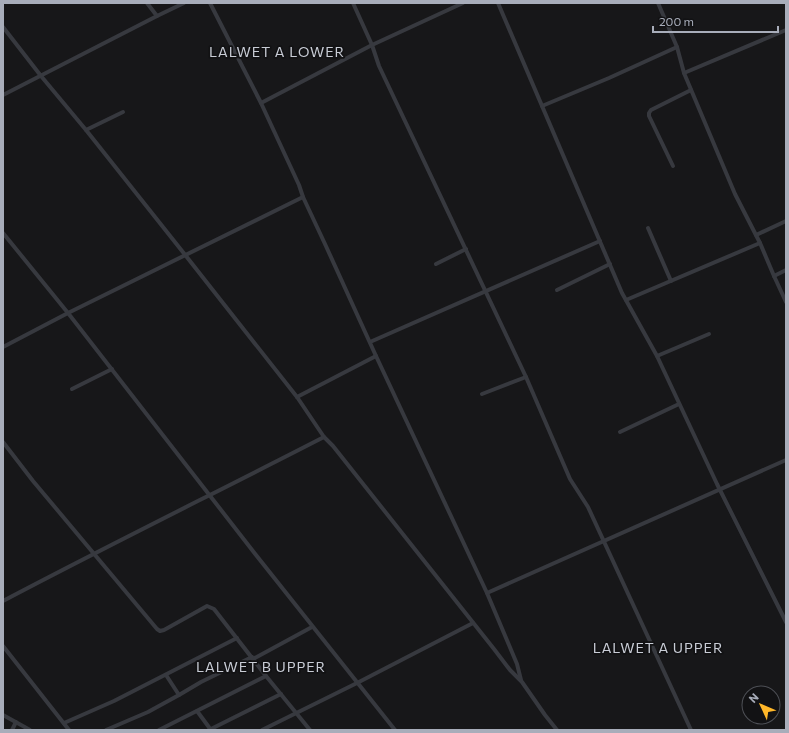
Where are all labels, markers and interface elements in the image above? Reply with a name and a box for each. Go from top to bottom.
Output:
scale bar [653,8,778,34]
text: 200 m [659,14,694,28]
district label: LALWET A LOWER [209,43,345,60]
district label: LALWET A UPPER [593,639,723,656]
district label: LALWET B UPPER [196,658,326,675]
north arrow [741,685,781,725]
text: N [746,690,761,705]

